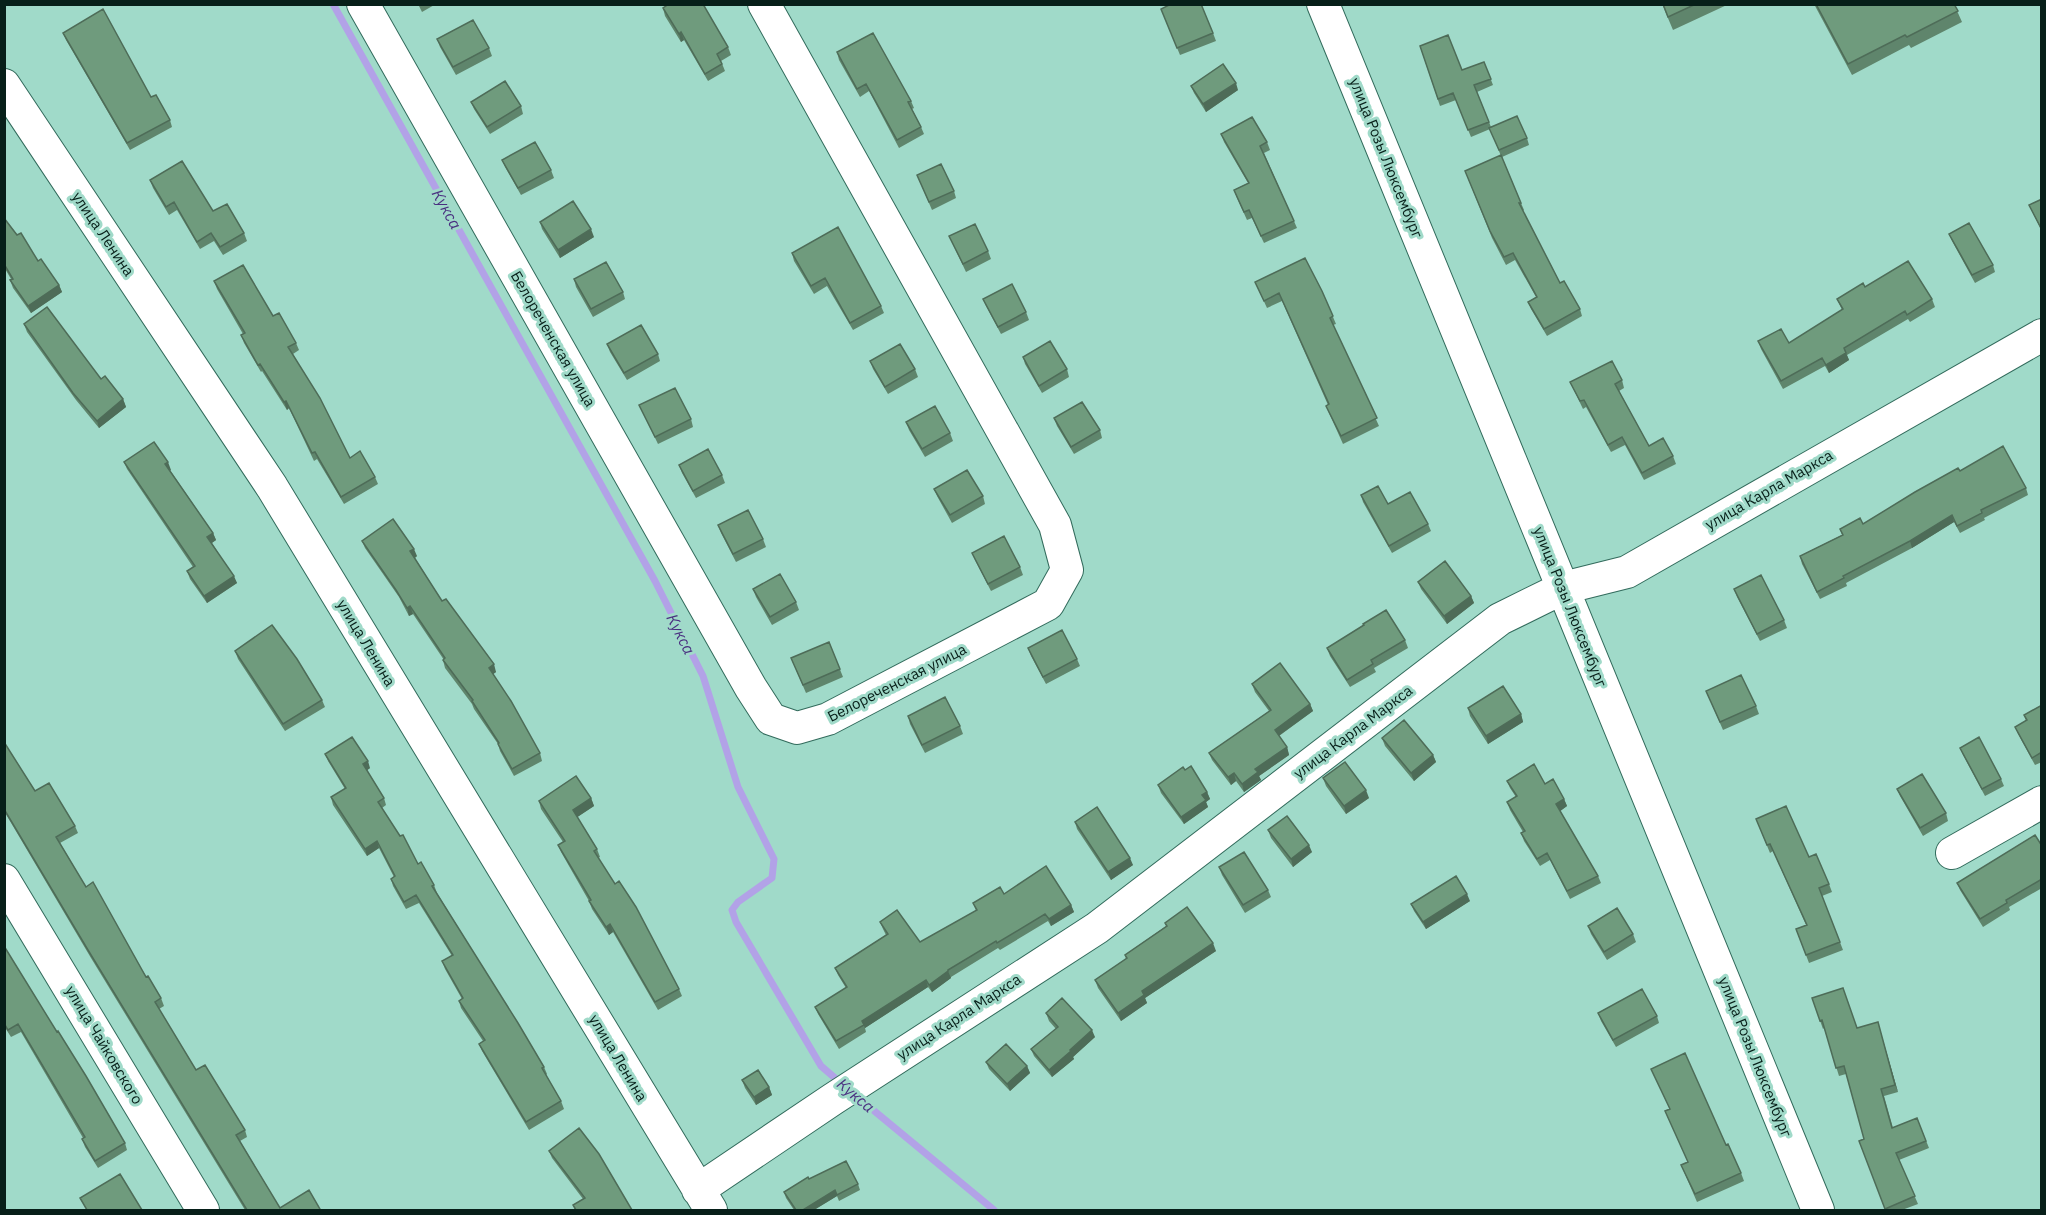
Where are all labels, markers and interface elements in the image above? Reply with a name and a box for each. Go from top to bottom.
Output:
street label: улица Розы Люксембург [1346,75,1428,241]
water label: Кукса [428,185,466,233]
street label: улица Ленина [68,188,139,280]
street label: Белореченская улица [507,268,600,410]
street label: улица Карла Маркса [1702,445,1836,534]
street label: улица Розы Люксембург [1530,524,1612,690]
street label: улица Ленина [333,596,400,690]
water label: Кукса [662,610,700,658]
street label: Белореченская улица [824,639,969,726]
street label: улица Карла Маркса [1289,681,1416,783]
street label: улица Карла Маркса [893,969,1024,1064]
street label: улица Розы Люксембург [1715,974,1797,1140]
street label: улица Чайковского [62,982,147,1107]
street label: улица Ленина [585,1011,652,1105]
water label: Кукса [833,1074,879,1116]

